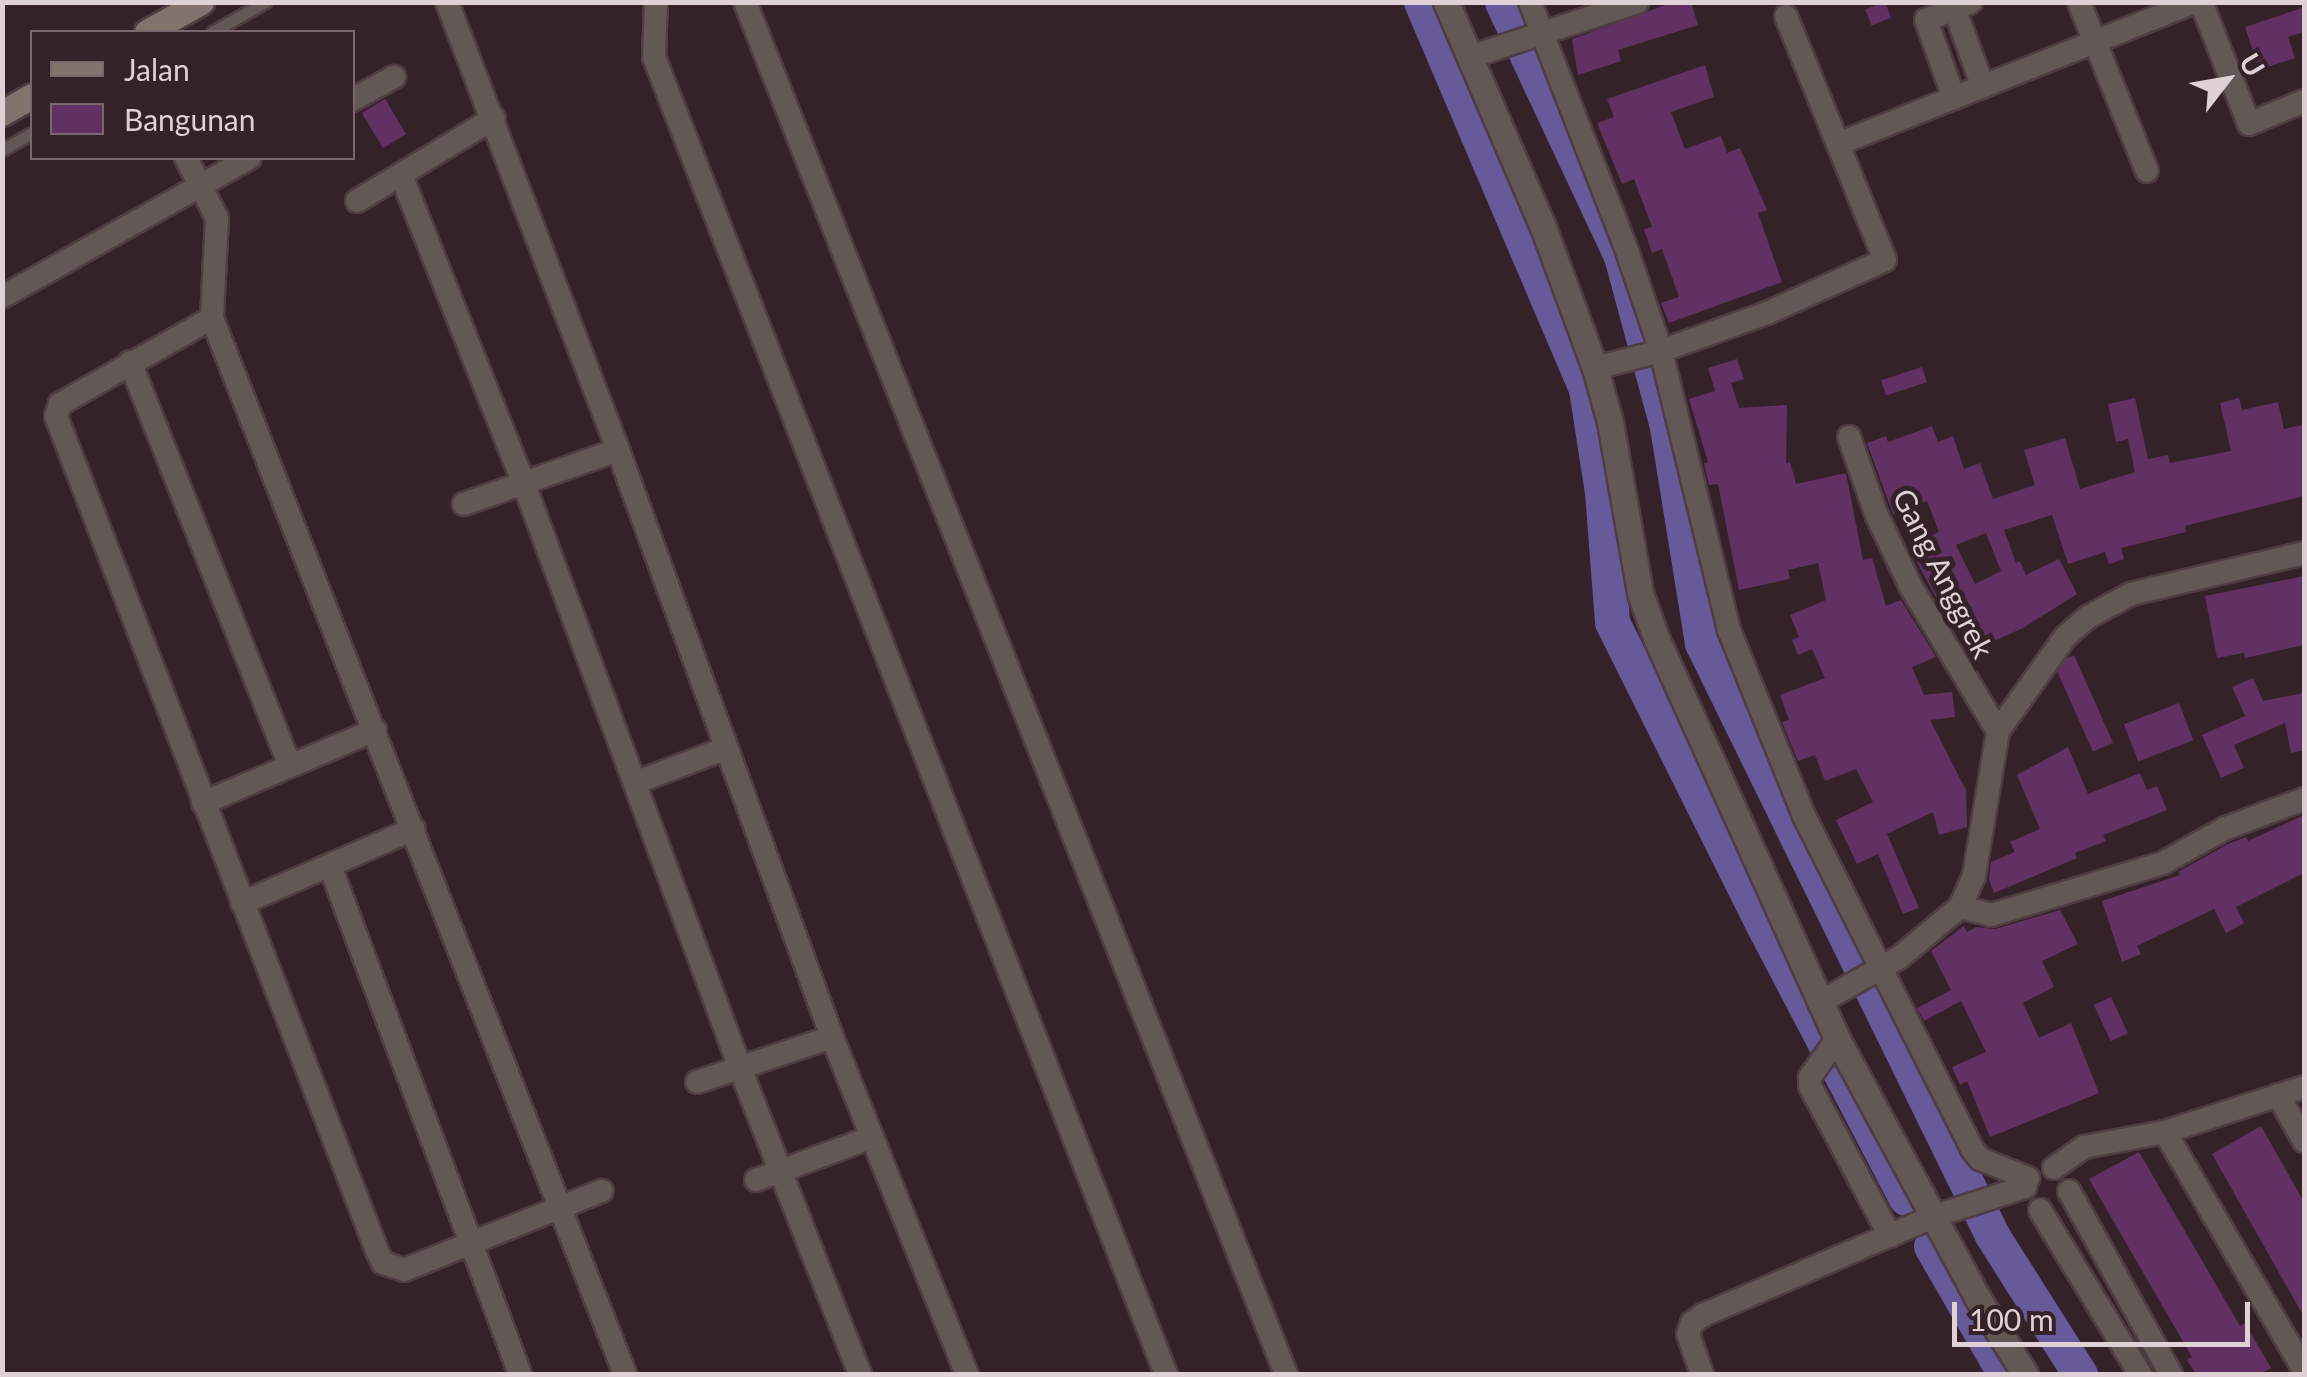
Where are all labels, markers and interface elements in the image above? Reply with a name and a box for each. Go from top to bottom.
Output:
legend [30,30,355,160]
north arrow [2177,30,2277,130]
text: U [2233,47,2273,82]
text: Jalan [124,51,190,87]
text: Bangunan [124,101,256,137]
street label: Gang Anggrek [1886,482,2002,664]
scale bar [1957,1282,2254,1344]
text: 100 m [1969,1301,2054,1337]

